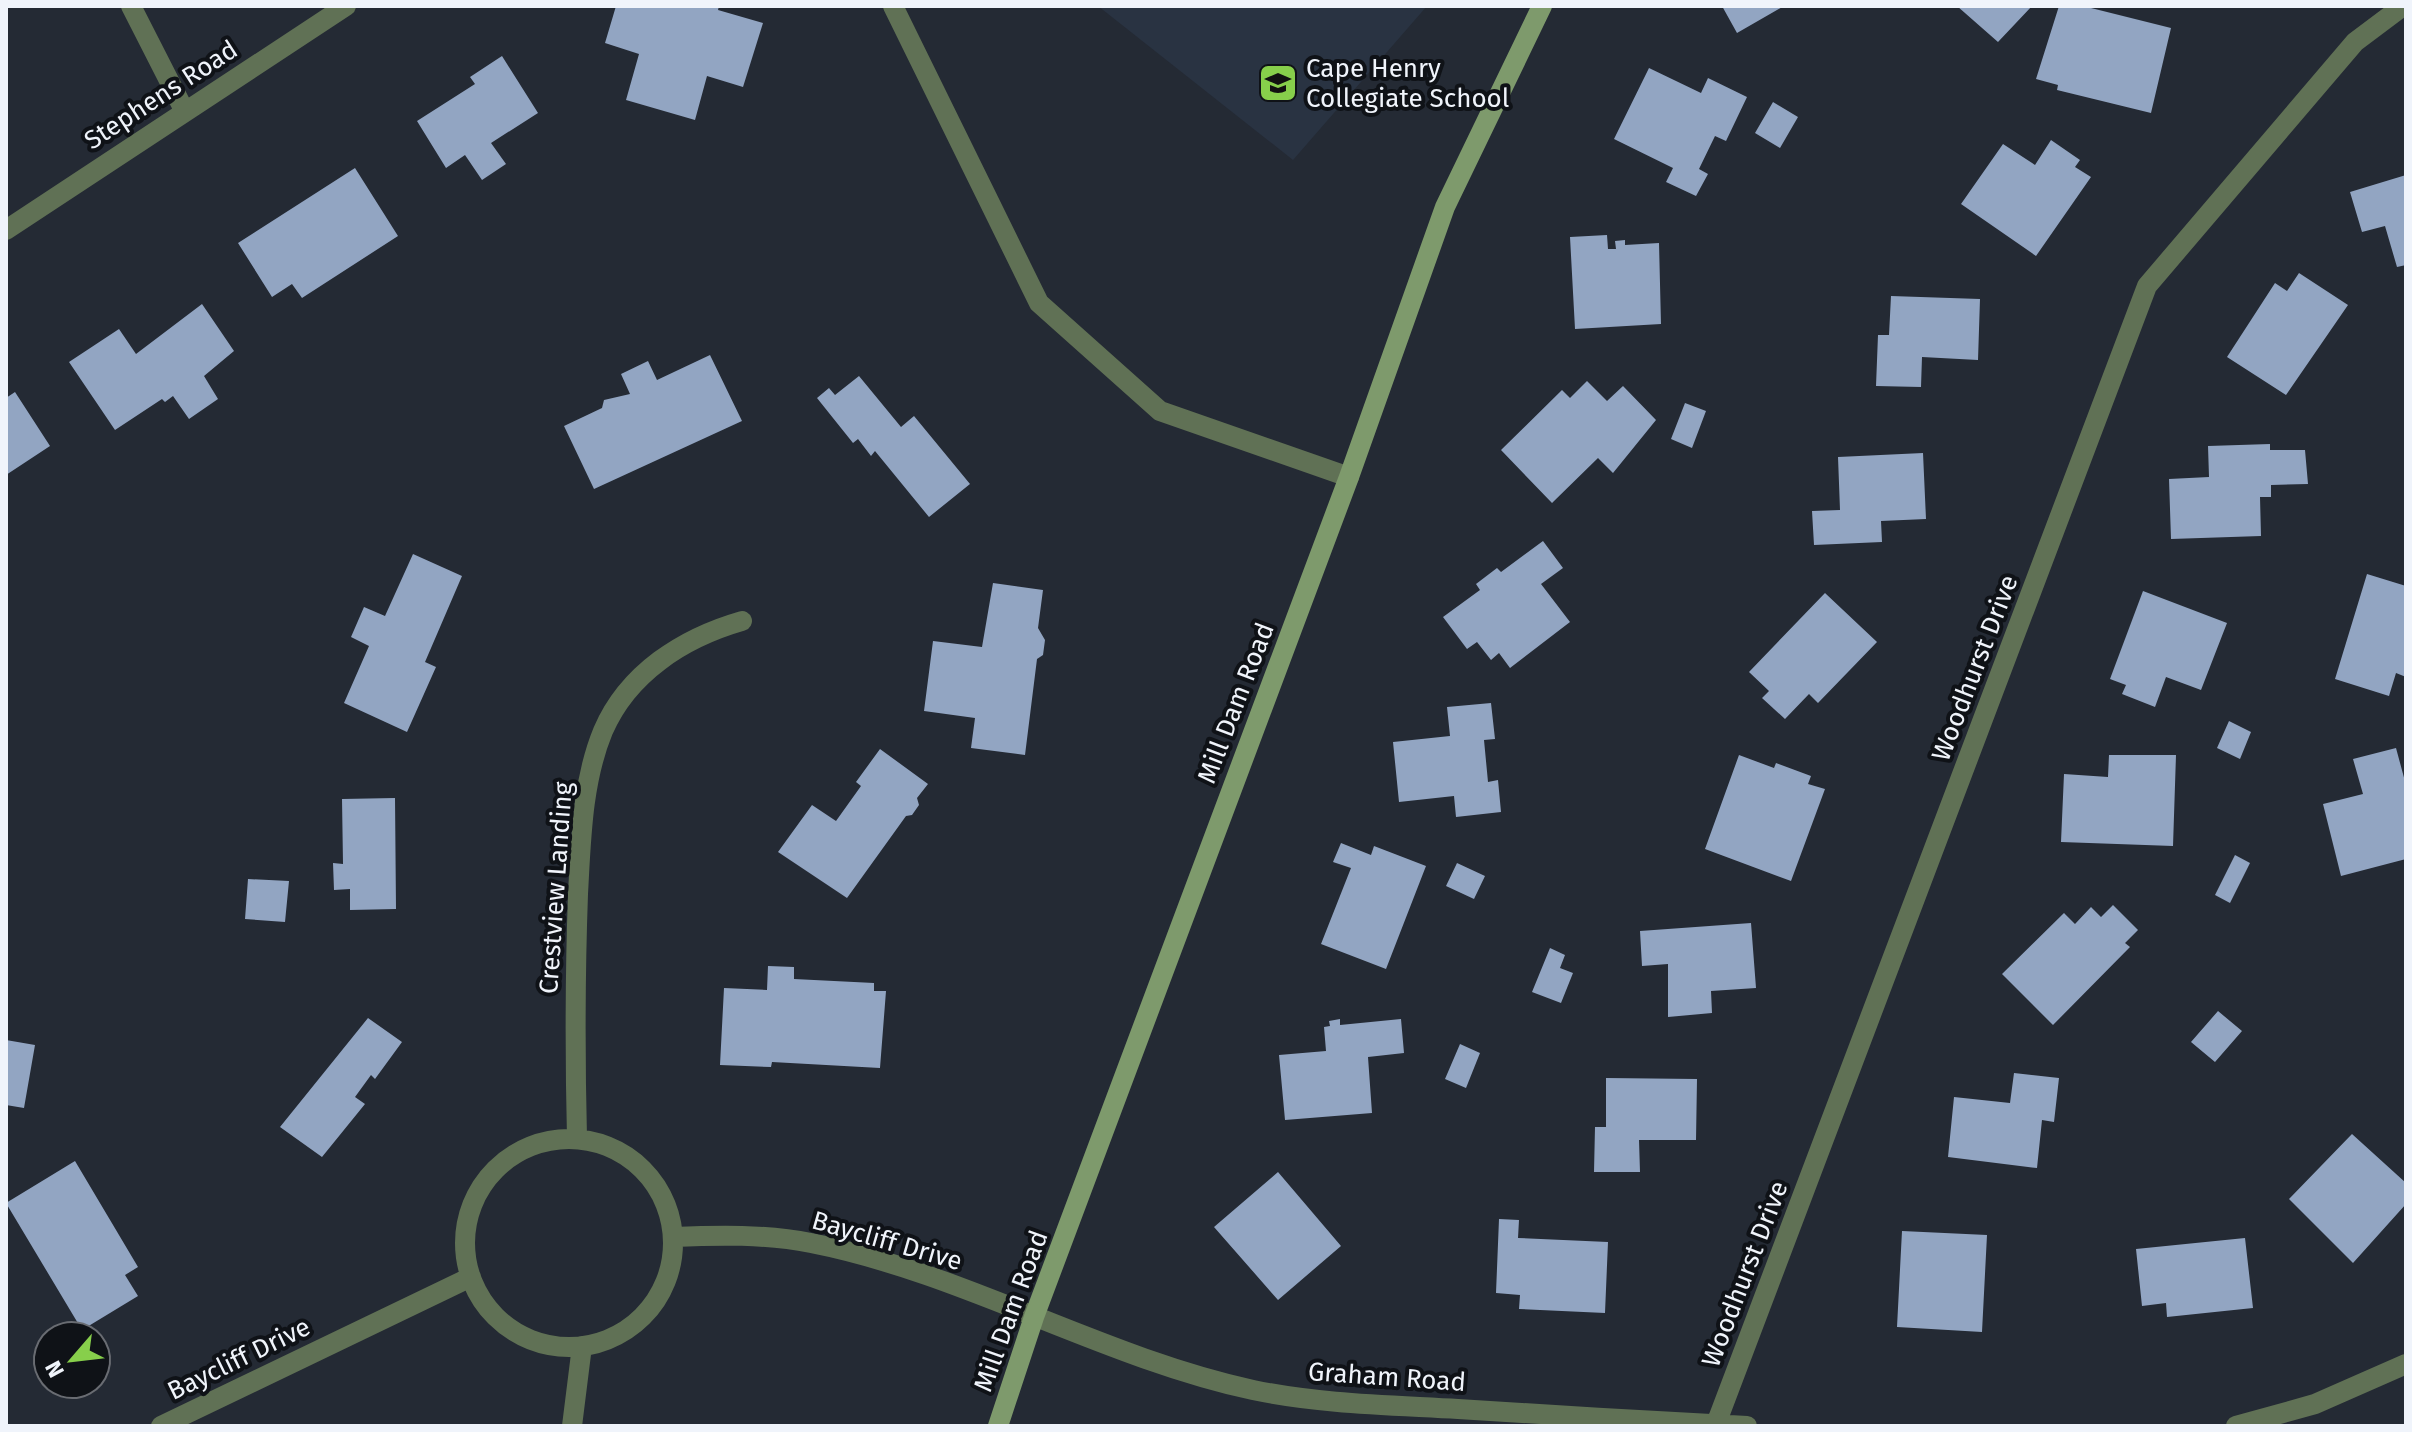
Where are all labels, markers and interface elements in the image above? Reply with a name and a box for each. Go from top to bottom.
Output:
street label: Stephens Road [79,34,243,156]
place label: Cape Henry Collegiate School [1306,53,1510,114]
school or university icon: Cape Henry Collegiate School [1257,62,1299,104]
street label: Woodhurst Drive [1925,571,2025,765]
street label: Mill Dam Road [1191,618,1281,788]
street label: Crestview Landing [533,780,579,995]
street label: Woodhurst Drive [1695,1177,1795,1371]
street label: Baycliff Drive [808,1205,966,1277]
street label: Mill Dam Road [967,1226,1055,1396]
street label: Baycliff Drive [163,1311,315,1407]
north arrow [32,1320,112,1400]
text: N [39,1356,70,1382]
street label: Graham Road [1307,1356,1467,1398]

